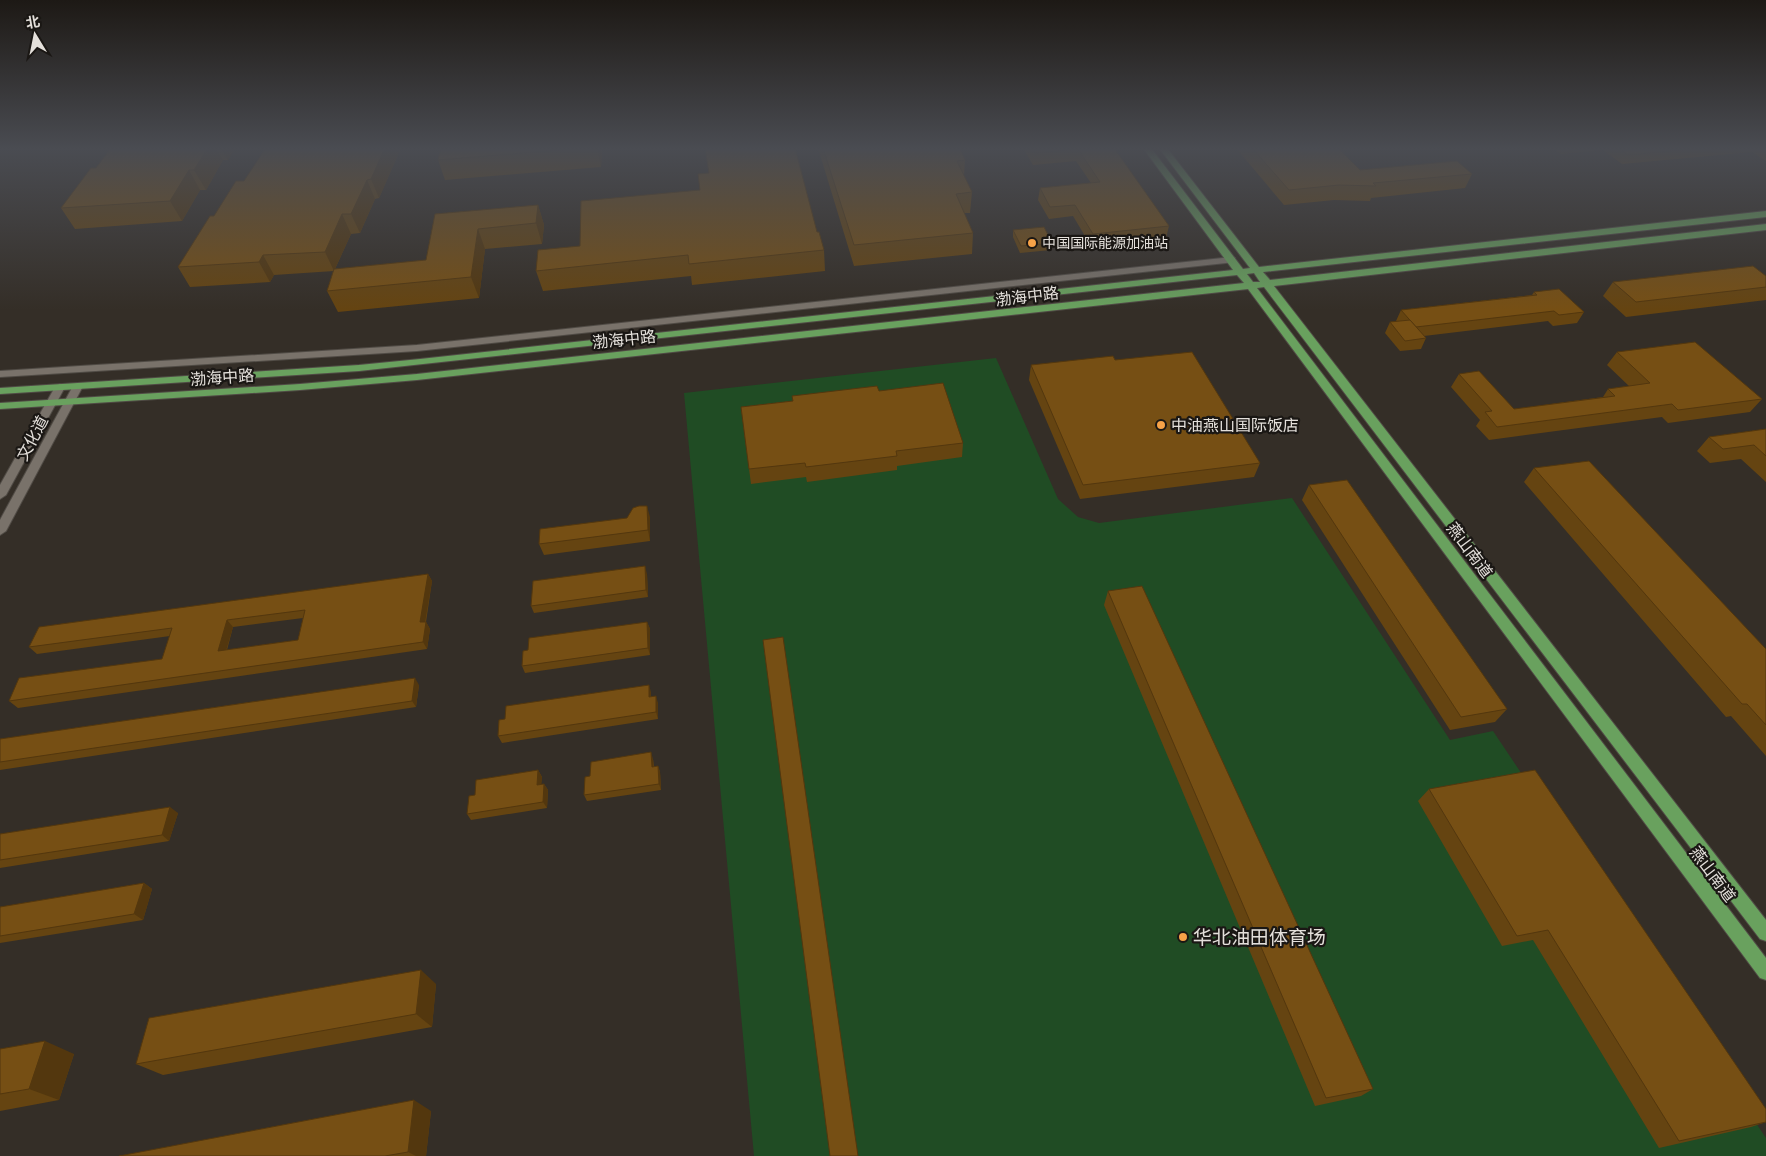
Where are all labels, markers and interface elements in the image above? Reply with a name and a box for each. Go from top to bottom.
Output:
north arrow [10,10,60,60]
text: 北 [24,12,41,32]
place label: 中国国际能源加油站 [1042,234,1168,252]
marker: 中国国际能源加油站 [1026,237,1038,249]
street label: 渤海中路 [994,282,1060,311]
street label: 渤海中路 [591,326,657,353]
street label: 渤海中路 [189,365,255,390]
street label: 文化道 [12,412,53,464]
place label: 中油燕山国际饭店 [1171,415,1299,436]
marker: 中油燕山国际饭店 [1155,419,1167,431]
street label: 燕山南道 [1442,518,1497,582]
street label: 燕山南道 [1685,842,1740,906]
place label: 华北油田体育场 [1193,925,1326,950]
marker: 华北油田体育场 [1177,931,1189,943]

